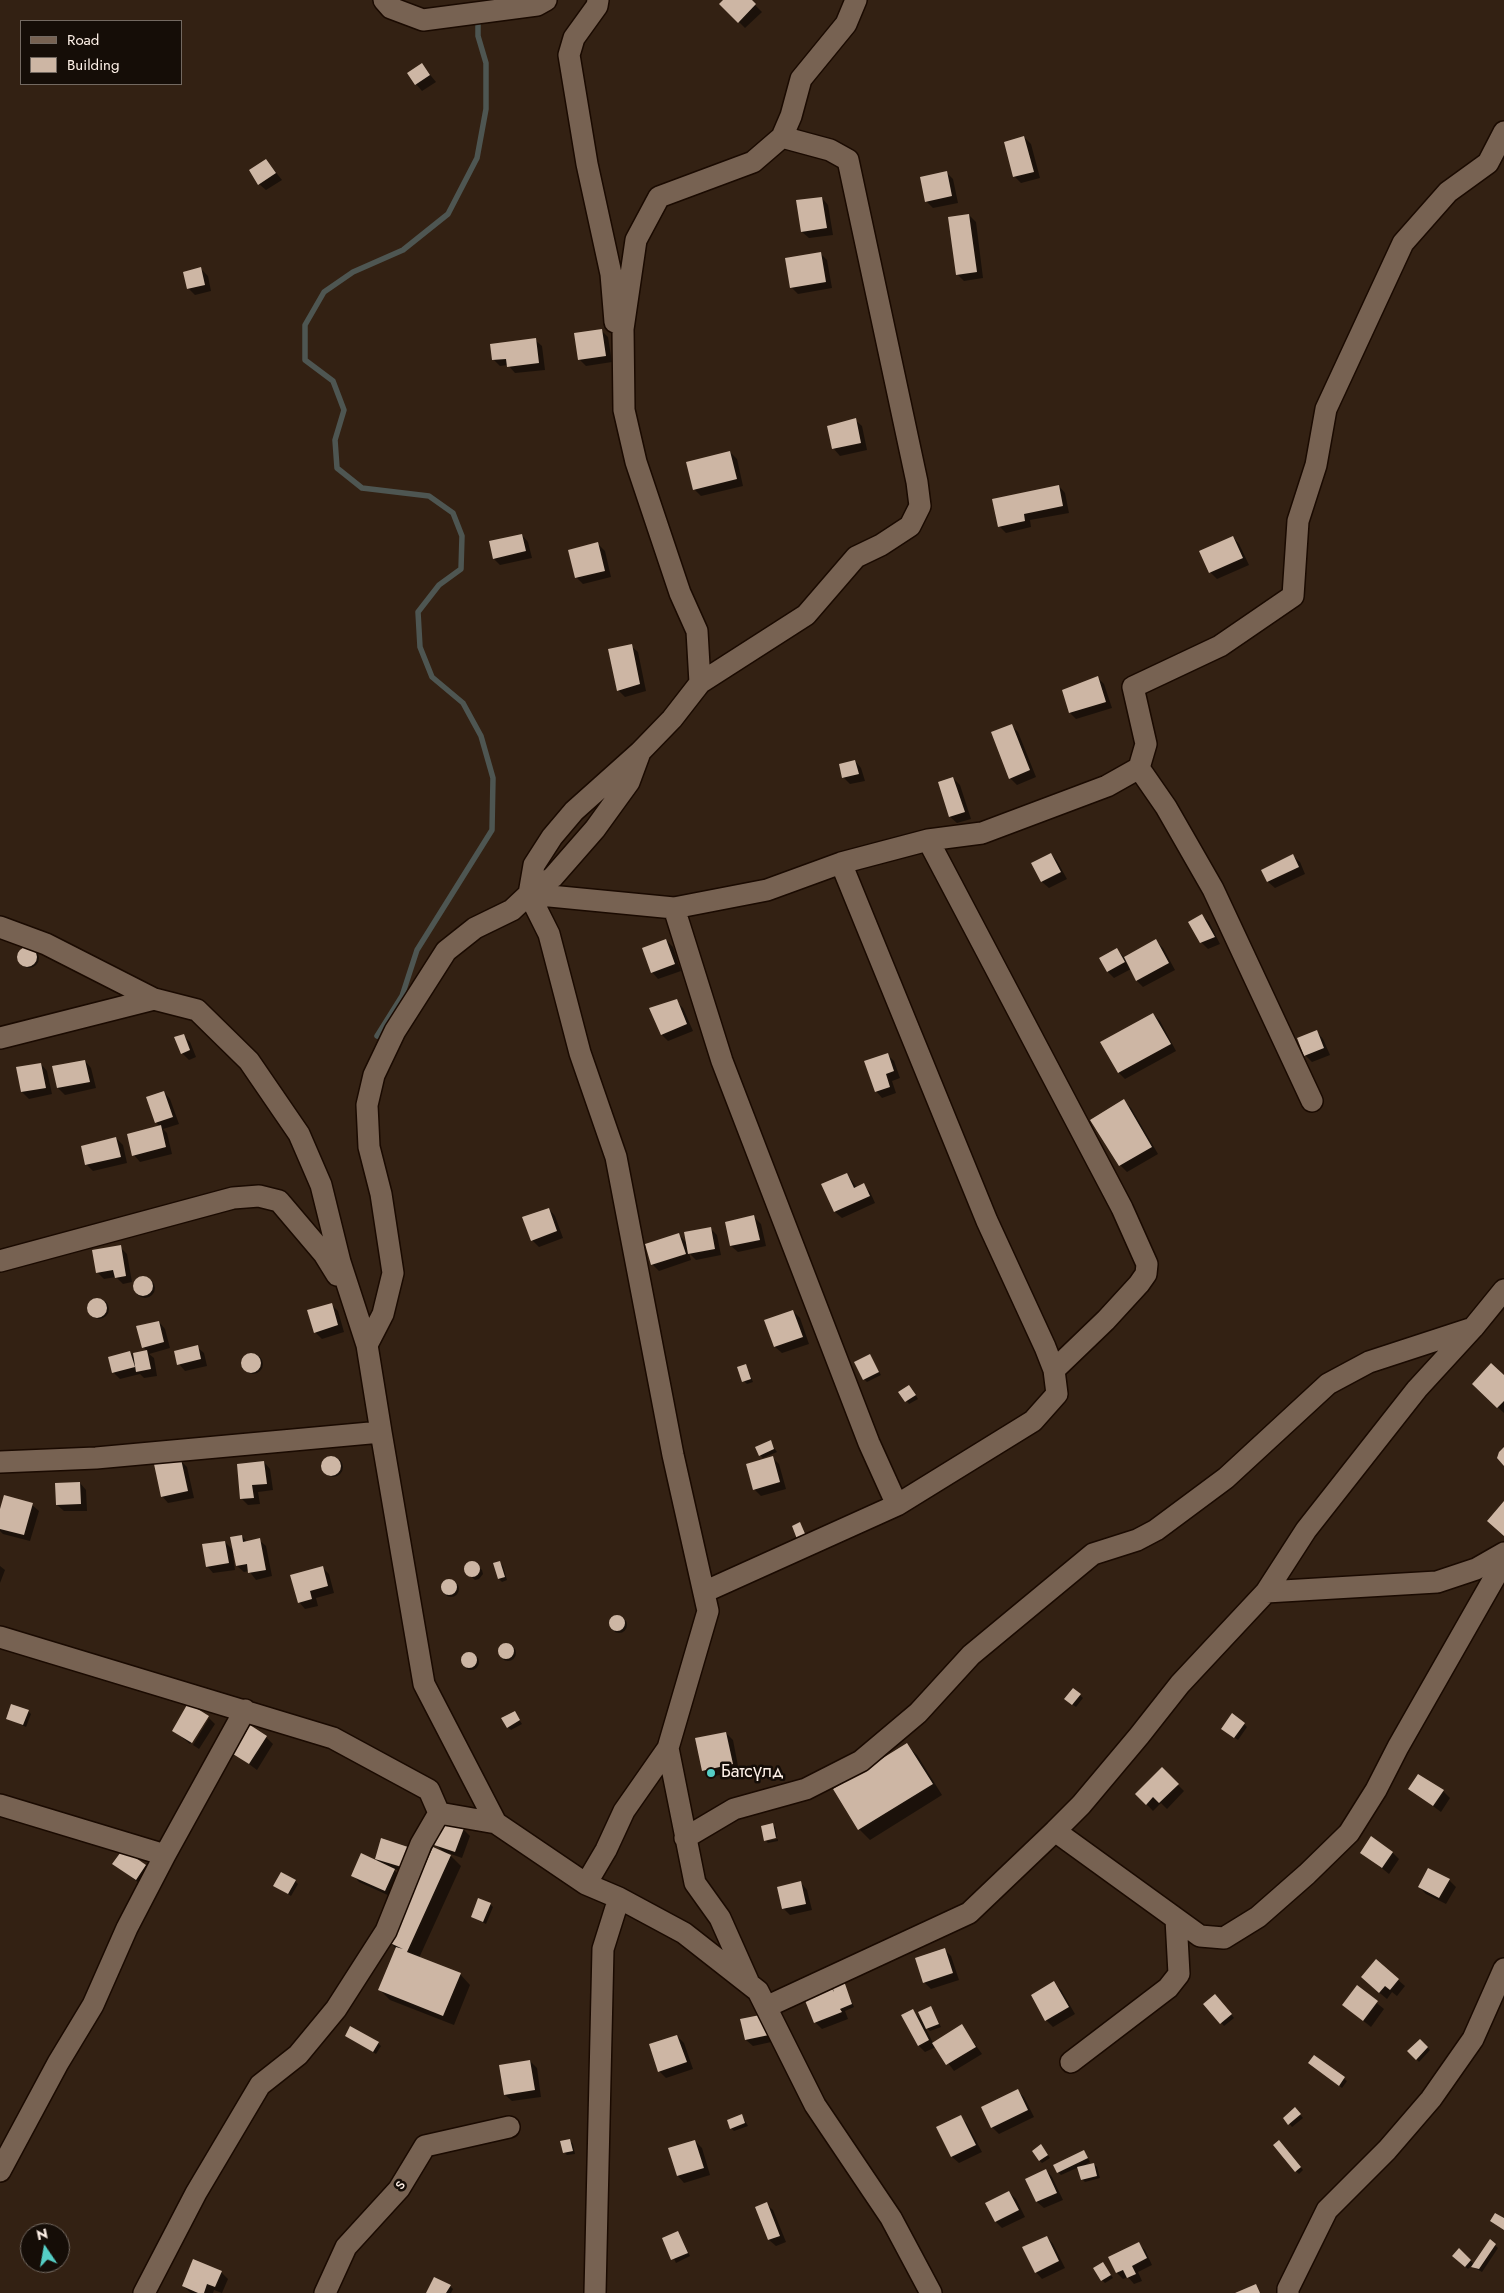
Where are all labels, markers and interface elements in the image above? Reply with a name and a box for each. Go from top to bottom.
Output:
legend [20,20,182,85]
text: Road [67,29,99,51]
text: Building [67,54,119,76]
place label: Батсүлд [721,1762,784,1784]
marker: Батсүлд [705,1767,717,1779]
street label: s [389,2176,411,2194]
north arrow [20,2223,70,2273]
text: N [35,2223,50,2245]

